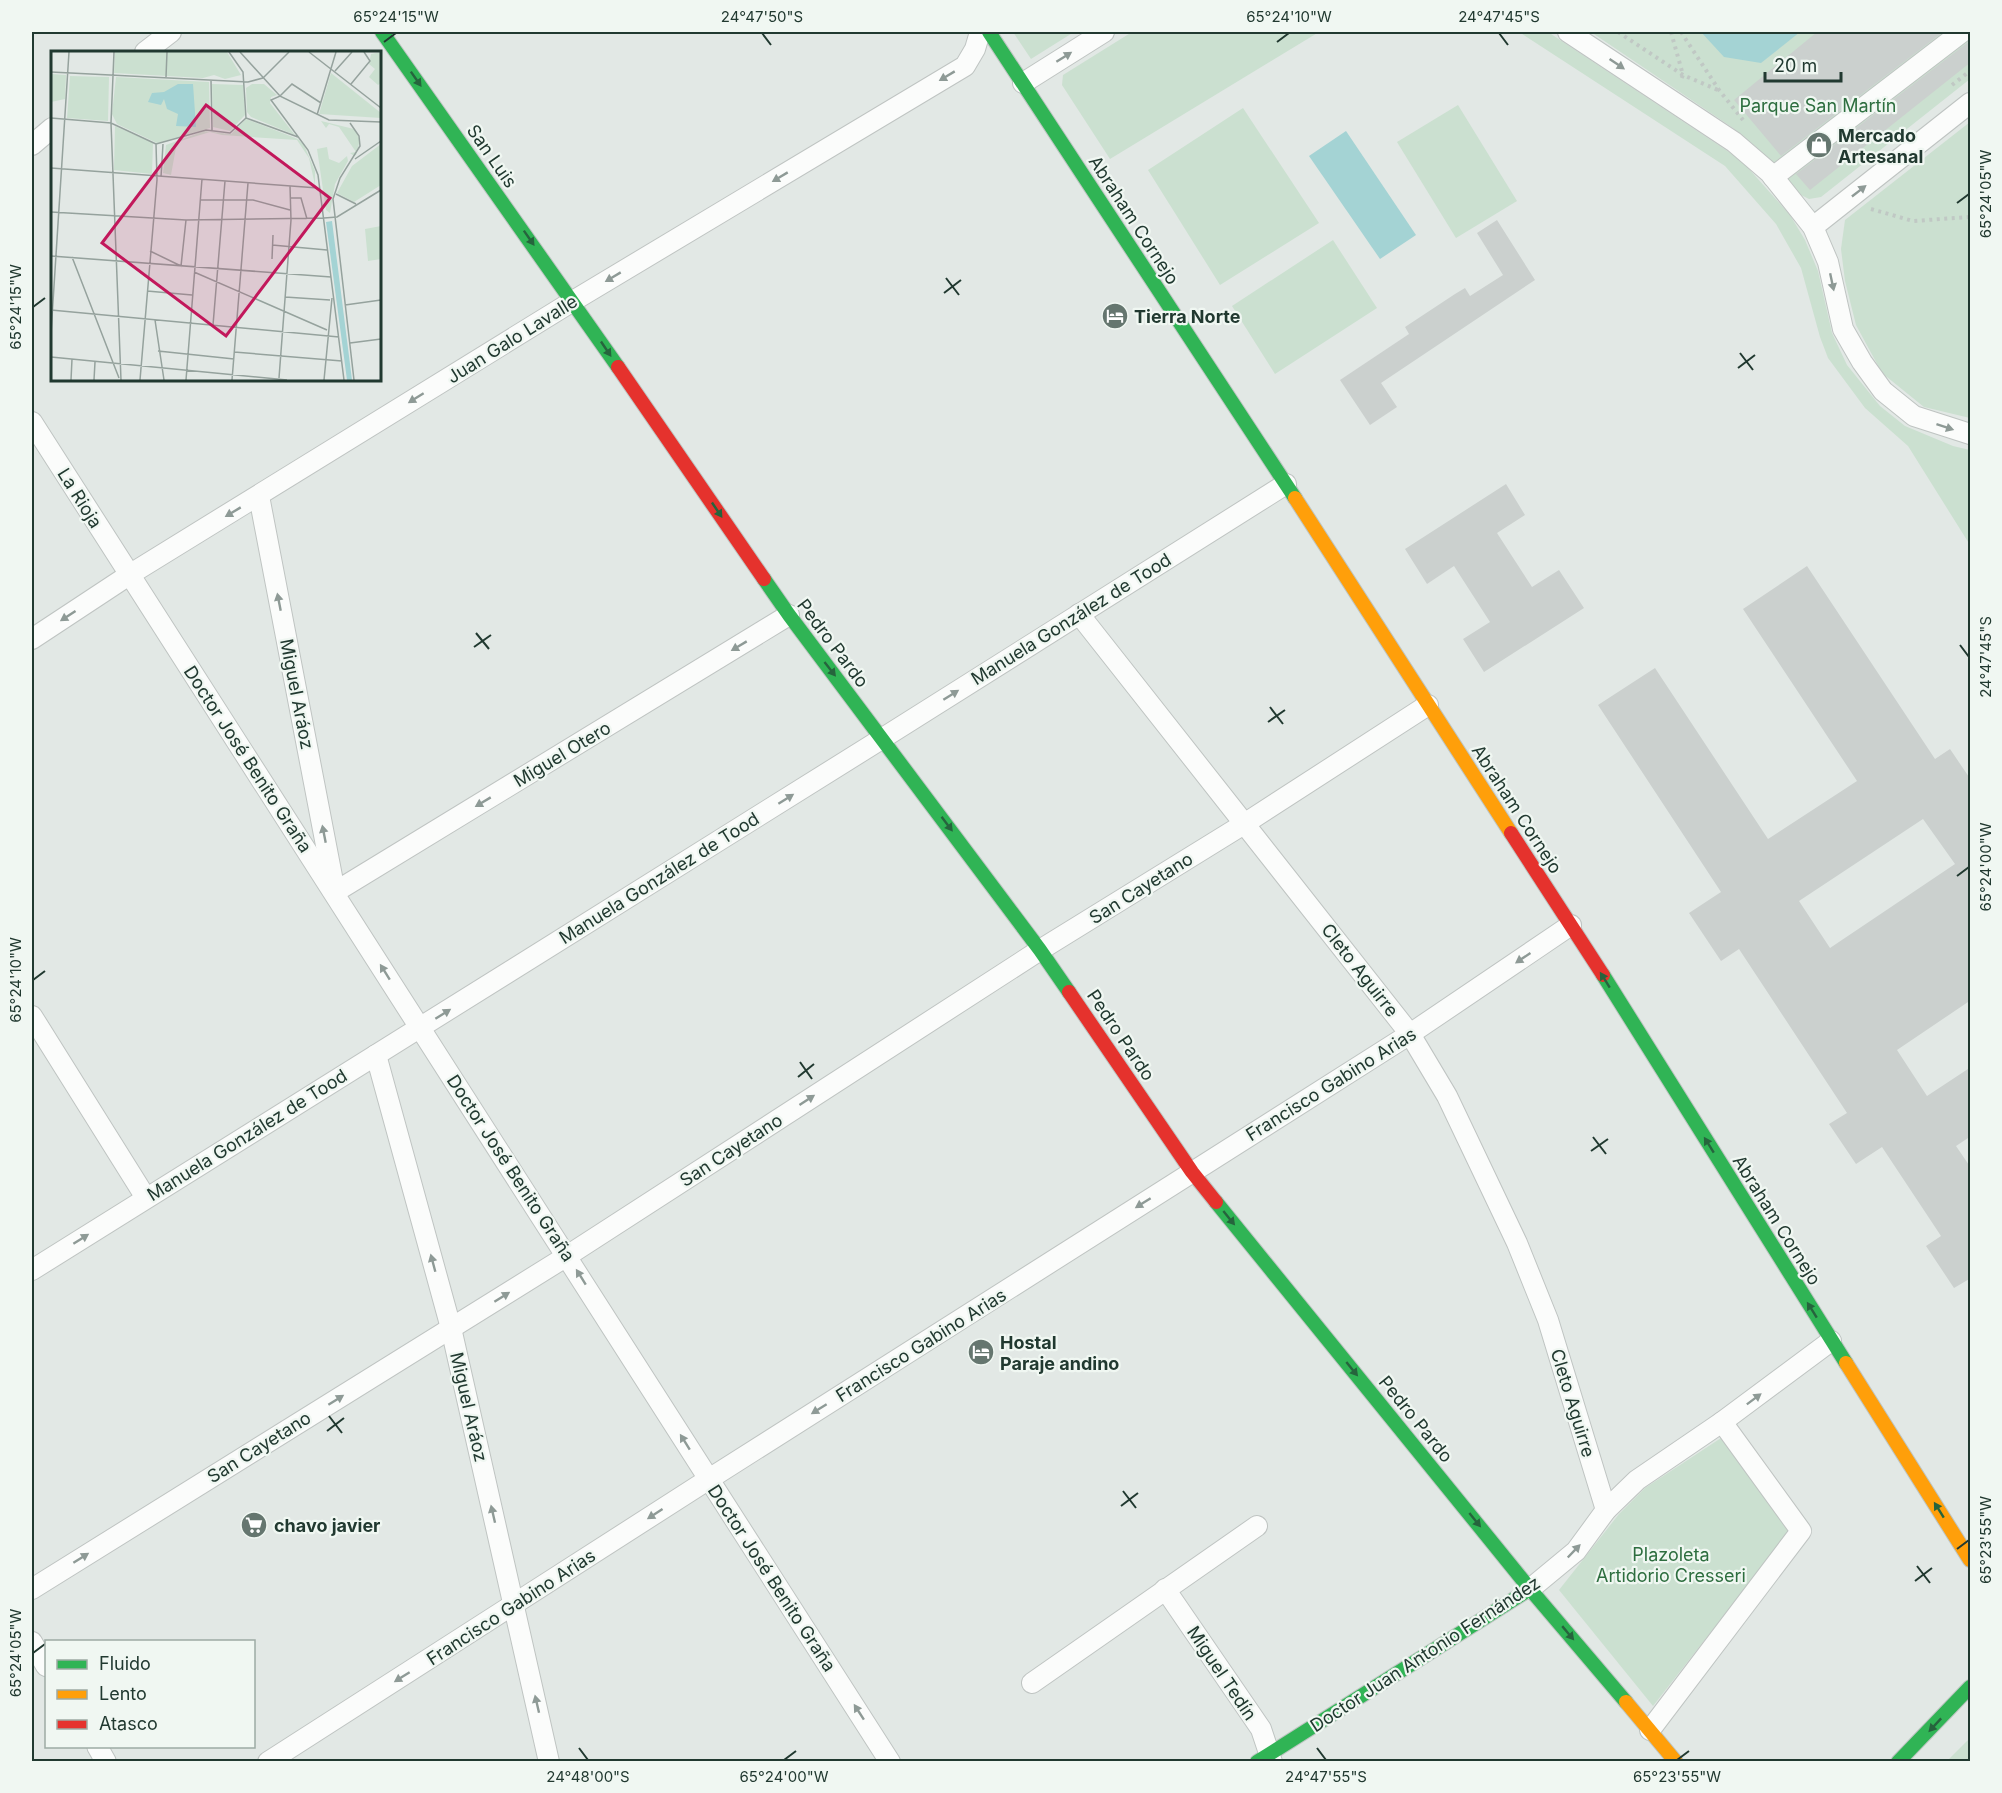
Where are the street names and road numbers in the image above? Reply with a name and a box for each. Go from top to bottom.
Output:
street label: San Luis [463,120,521,192]
street label: Abraham Cornejo [1085,152,1183,288]
street label: Juan Galo Lavalle [443,290,581,388]
street label: La Rioja [53,464,107,532]
street label: Manuela González de Tood [967,549,1175,689]
street label: Pedro Pardo [793,595,873,691]
street label: Miguel Aráoz [276,637,318,751]
street label: Doctor José Benito Graña [180,662,316,856]
street label: Miguel Otero [510,717,614,791]
street label: Abraham Cornejo [1468,741,1566,877]
street label: Manuela González de Tood [555,808,763,948]
street label: San Cayetano [1085,848,1197,928]
street label: Cleto Aguirre [1317,919,1403,1021]
street label: Pedro Pardo [1083,986,1159,1084]
street label: Francisco Gabino Arias [1242,1023,1420,1145]
street label: Manuela González de Tood [143,1065,351,1205]
street label: Doctor José Benito Graña [443,1071,579,1265]
street label: San Cayetano [676,1109,786,1191]
street label: Abraham Cornejo [1729,1151,1825,1289]
street label: Francisco Gabino Arias [832,1284,1010,1406]
street label: Cleto Aguirre [1547,1346,1599,1460]
street label: Miguel Aráoz [446,1350,492,1464]
street label: Pedro Pardo [1375,1372,1457,1466]
street label: San Cayetano [203,1407,315,1487]
street label: Doctor José Benito Graña [704,1481,840,1675]
street label: Francisco Gabino Arias [423,1545,599,1669]
street label: Doctor Juan Antonio Fernández [1306,1572,1544,1736]
street label: Miguel Tedín [1183,1622,1261,1724]

